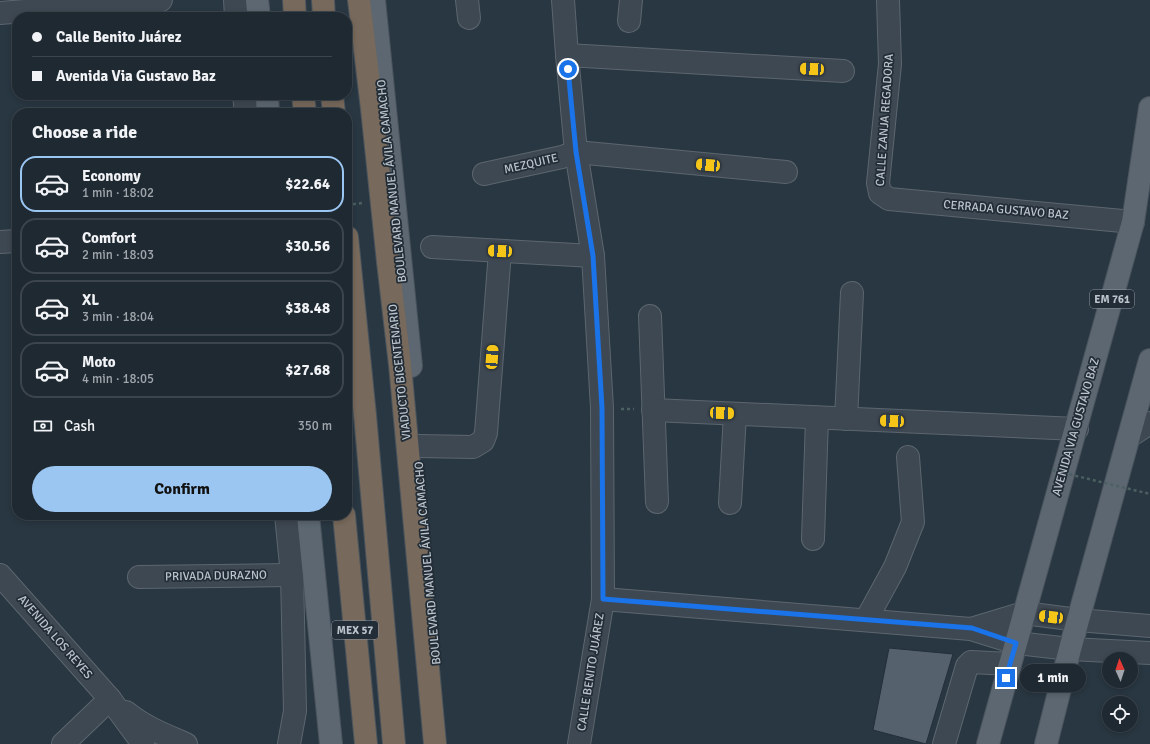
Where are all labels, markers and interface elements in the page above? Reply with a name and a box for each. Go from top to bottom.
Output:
text: Calle Benito Juárez [56,28,181,46]
street label: CALLE ZANJA REGADORA [873,53,897,187]
route start [559,60,577,78]
car [800,62,824,76]
text: Avenida Via Gustavo Baz [56,67,216,85]
street label: BOULEVARD MANUEL ÁVILA CAMACHO [374,79,410,283]
text: Choose a ride [32,121,137,143]
street label: MEZQUITE [503,150,560,177]
car [696,158,720,172]
icon: car [34,166,70,202]
text: Economy [82,167,141,185]
text: $22.64 [285,175,330,193]
text: 1 min · 18:02 [82,185,154,201]
street label: CERRADA GUSTAVO BAZ [943,197,1070,223]
icon: car [34,228,70,264]
text: Comfort [82,229,136,247]
text: $30.56 [285,237,330,255]
car [488,244,512,258]
text: 2 min · 18:03 [82,247,154,263]
icon: car [34,290,70,326]
road number: EM 761 [1090,290,1134,308]
text: XL [82,291,99,309]
text: $38.48 [285,299,330,317]
street label: VIADUCTO BICENTENARIO [385,303,415,441]
text: 3 min · 18:04 [82,309,154,325]
car [485,345,499,369]
icon: car [34,352,70,388]
text: Moto [82,353,116,371]
street label: AVENIDA VIA GUSTAVO BAZ [1049,356,1103,498]
text: $27.68 [285,361,330,379]
text: 4 min · 18:05 [82,371,154,387]
car [710,407,734,419]
car [880,414,904,428]
icon: cash [32,415,54,437]
text: Cash [64,417,95,435]
text: 350 m [298,418,332,434]
street label: BOULEVARD MANUEL ÁVILA CAMACHO [412,461,444,665]
button: Confirm [32,466,332,512]
street label: PRIVADA DURAZNO [165,568,267,584]
street label: AVENIDA LOS REYES [14,592,96,682]
car [1038,610,1064,624]
street label: CALLE BENITO JUÁREZ [574,612,608,732]
road number: MEX 57 [332,621,378,639]
north arrow [1102,652,1138,688]
map controls [1102,652,1138,732]
callout: 1 min [1020,664,1086,692]
route end [997,669,1015,687]
text: 1 min [1037,670,1069,686]
button: locate [1102,696,1138,732]

